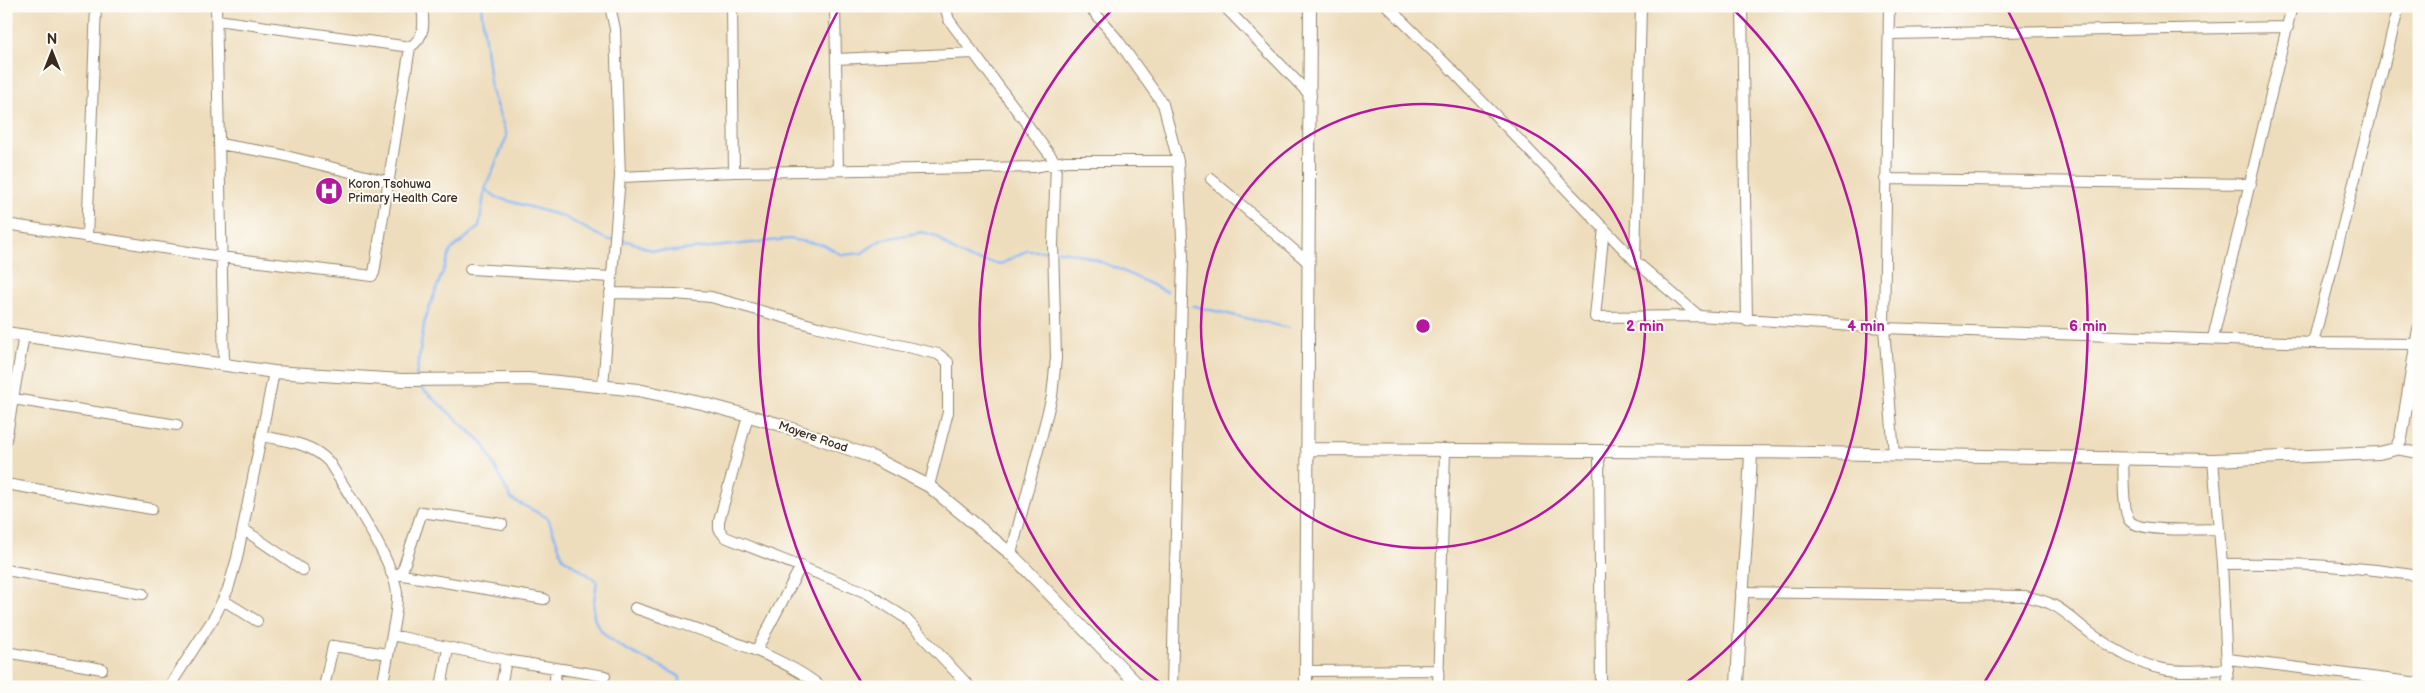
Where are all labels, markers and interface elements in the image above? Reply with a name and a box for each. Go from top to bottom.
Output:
north arrow [28,28,78,78]
text: N [47,31,57,48]
hospital icon: Koron Tsohuwa Primary Health Care [314,176,344,206]
place label: Koron Tsohuwa Primary Health Care [348,177,458,206]
centre of rings [1414,317,1432,335]
text: 2 min [1626,317,1664,336]
text: 4 min [1847,317,1885,336]
text: 6 min [2069,317,2107,336]
street label: Mayere Road [776,418,850,456]

